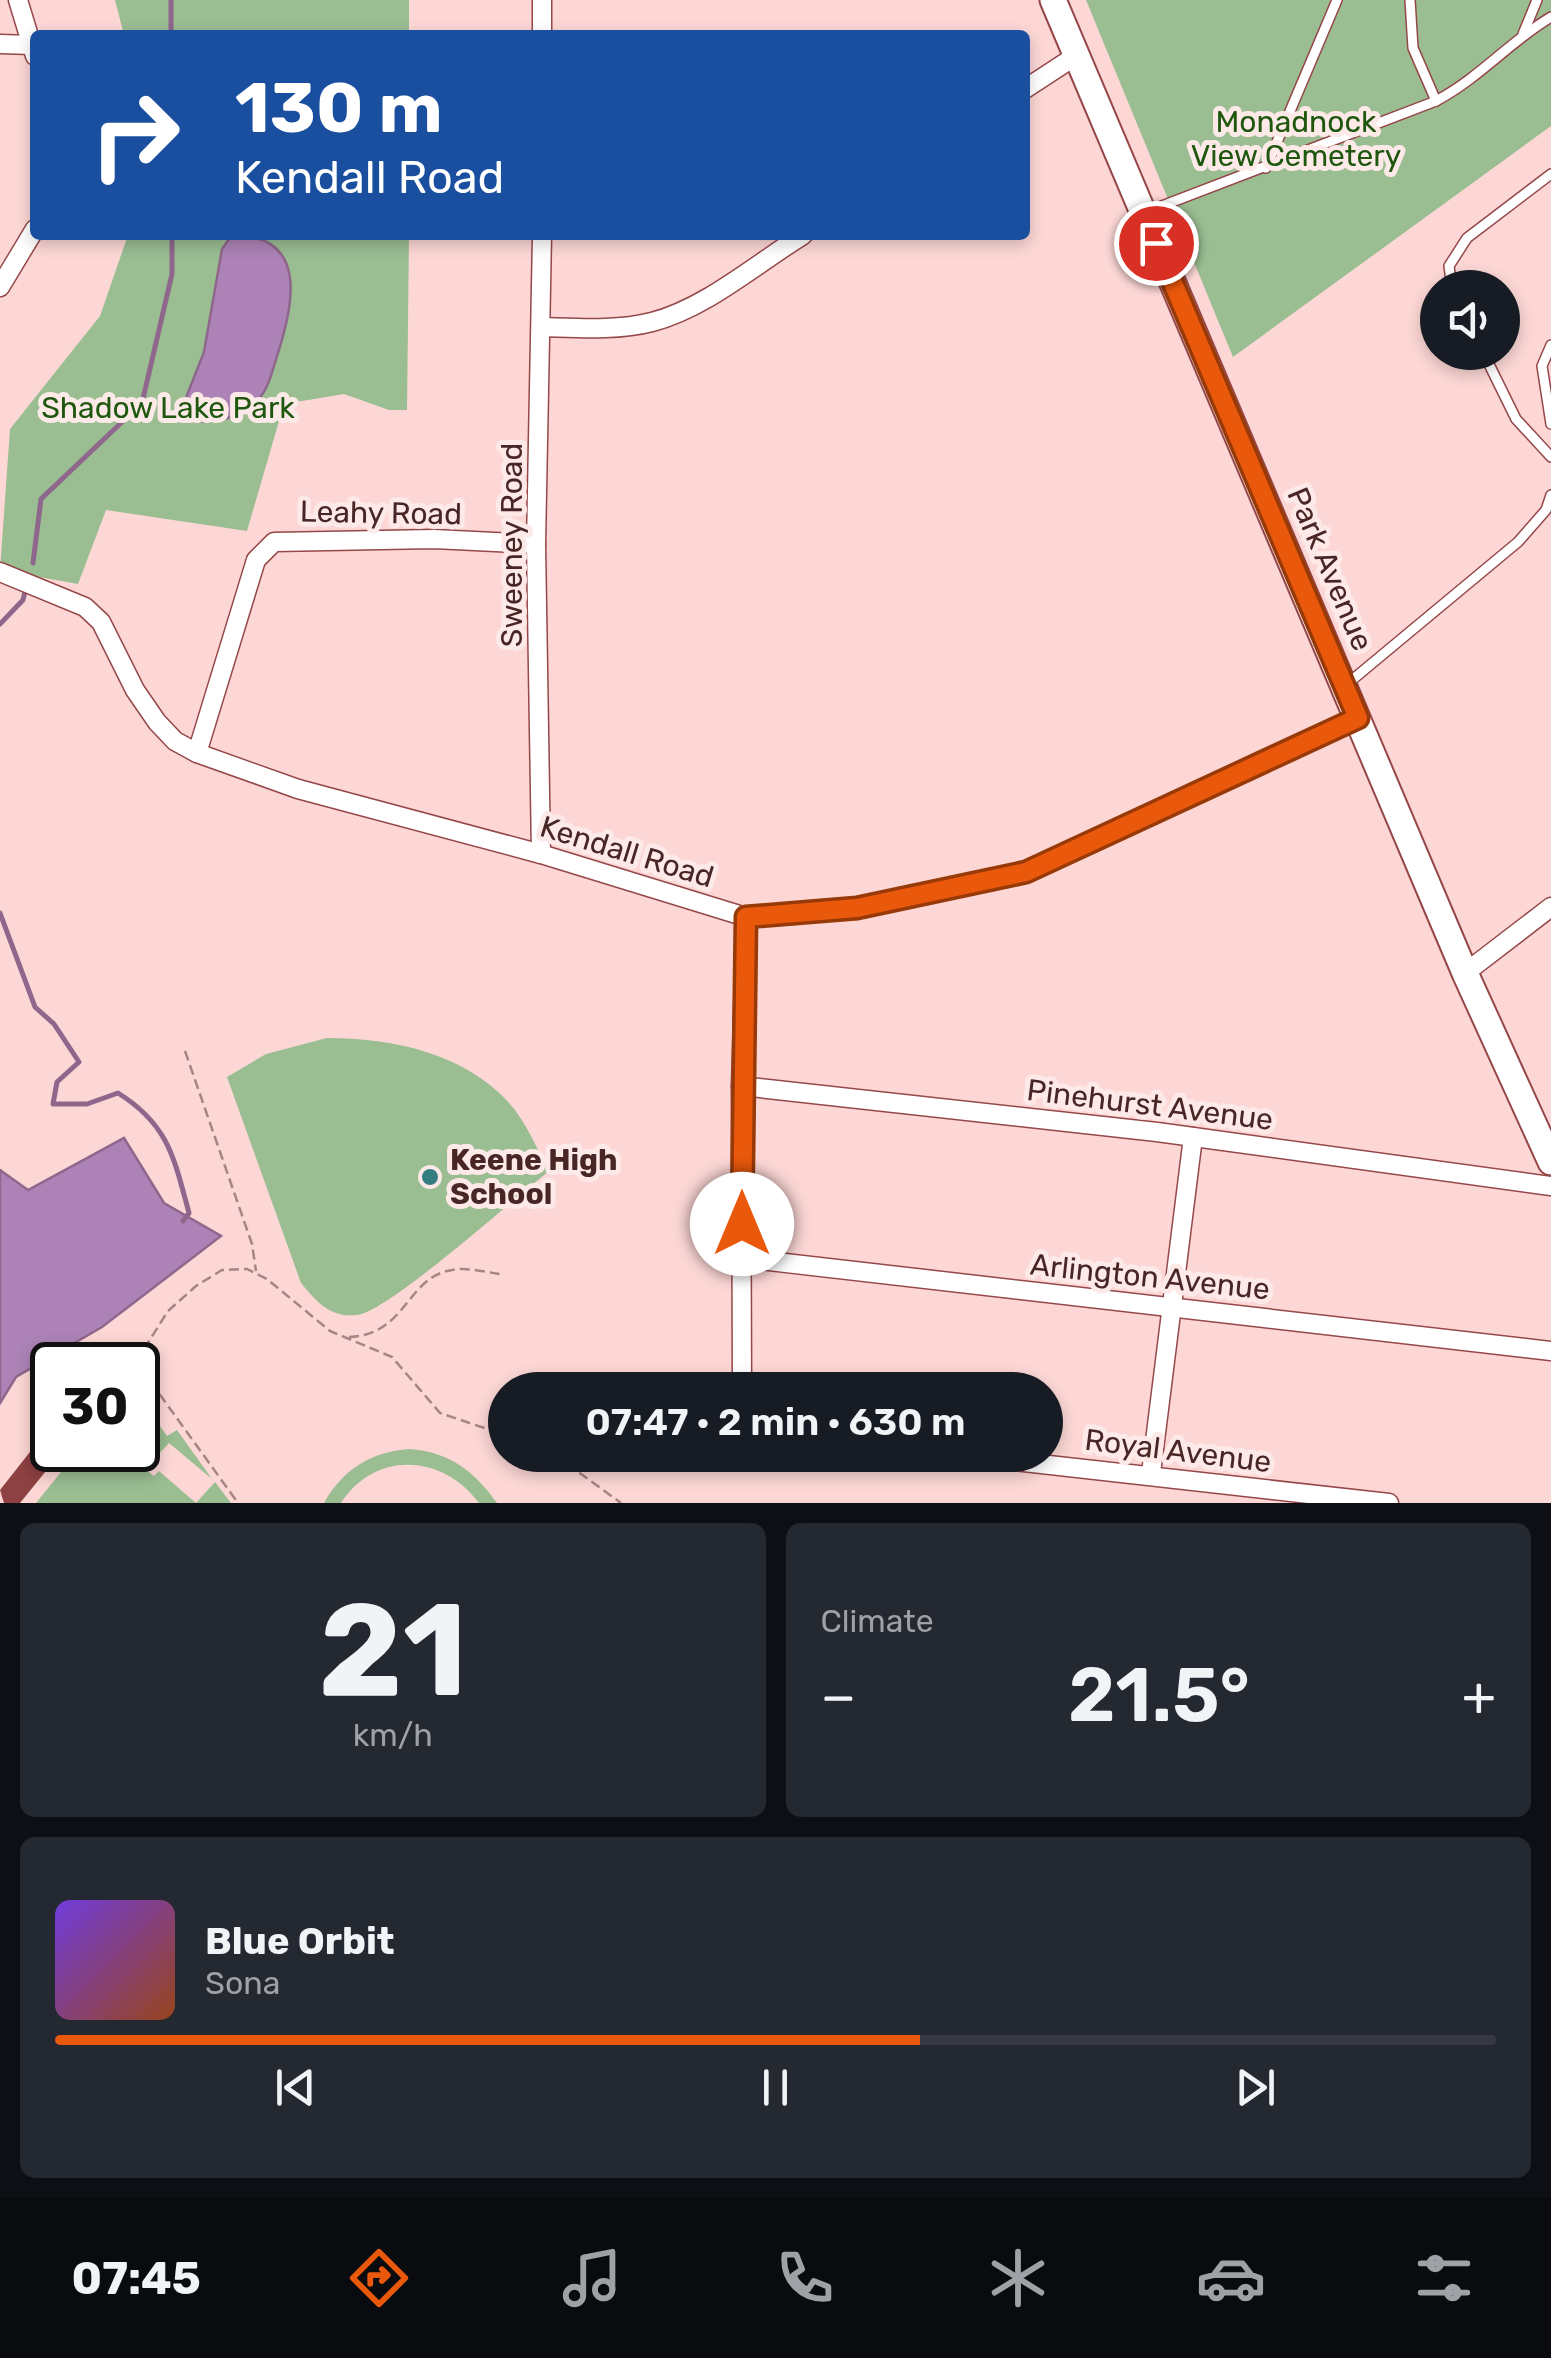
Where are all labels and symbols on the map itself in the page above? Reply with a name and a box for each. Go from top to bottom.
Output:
park label: Monadnock View Cemetery [1191,104,1401,174]
pin [1114,201,1199,286]
park label: Shadow Lake Park [41,390,295,426]
street label: Sweeney Road [494,443,530,647]
street label: Park Avenue [1279,482,1381,656]
street label: Leahy Road [300,494,462,532]
street label: Kendall Road [536,809,718,895]
street label: Pinehurst Avenue [1025,1072,1275,1138]
place label: Keene High School [450,1142,618,1212]
marker: Keene High School [419,1166,441,1188]
position arrow [690,1172,794,1276]
street label: Arlington Avenue [1028,1247,1272,1307]
speed limit sign: 30 [30,1342,160,1472]
street label: Royal Avenue [1083,1422,1273,1480]

